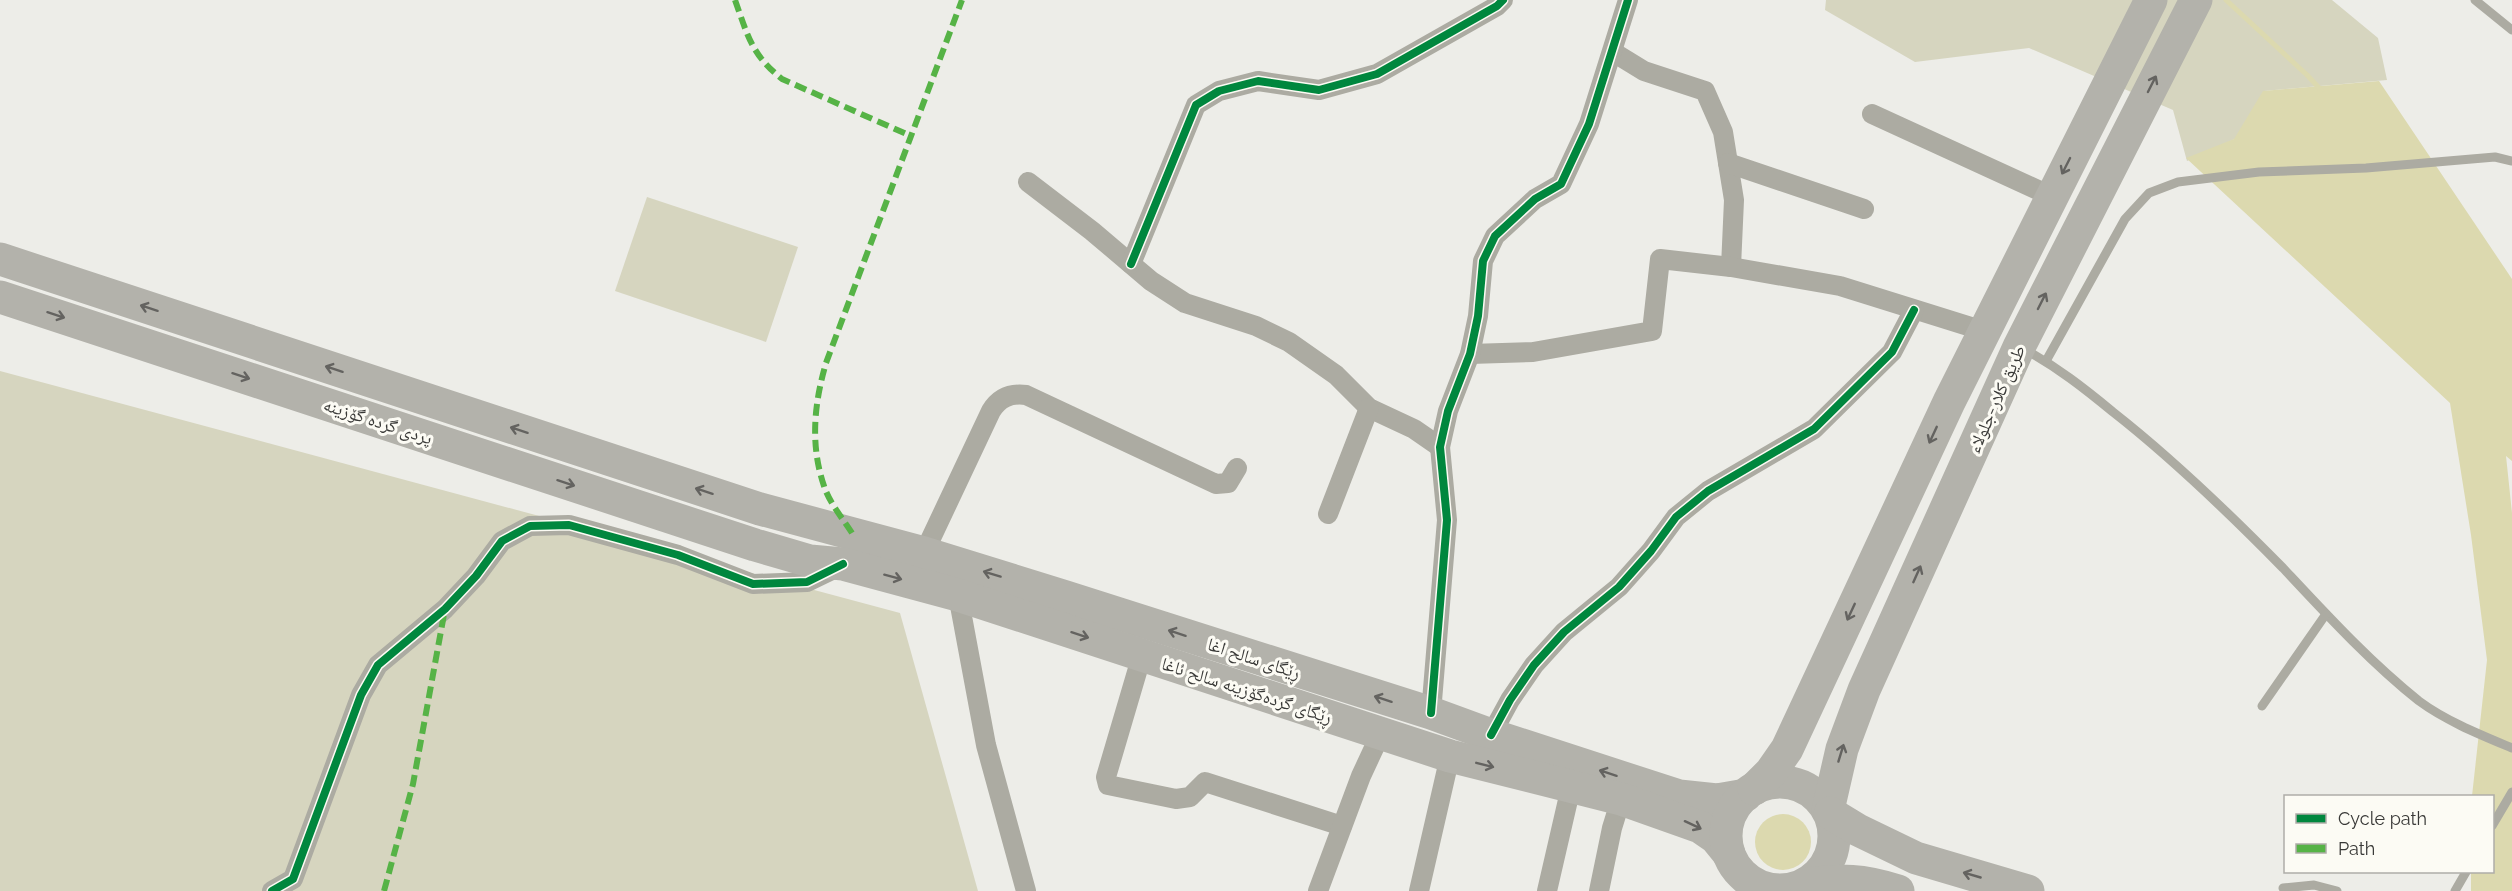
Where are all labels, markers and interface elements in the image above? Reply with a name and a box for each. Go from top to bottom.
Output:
one-way arrow [2147,76,2159,94]
one-way arrow [2060,157,2072,175]
one-way arrow [2037,293,2048,311]
one-way arrow [140,301,159,312]
one-way arrow [46,310,65,321]
street label: طريق كلار-جلولاء [1963,342,2030,457]
one-way arrow [325,363,344,374]
one-way arrow [231,371,250,382]
street label: پردی گردە گۆزینە [321,394,435,450]
one-way arrow [510,424,529,435]
one-way arrow [1927,426,1939,444]
one-way arrow [556,478,575,489]
one-way arrow [695,485,714,496]
one-way arrow [1912,565,1923,584]
one-way arrow [983,568,1002,579]
one-way arrow [884,572,903,584]
one-way arrow [1844,602,1856,620]
one-way arrow [1168,627,1187,638]
one-way arrow [1070,630,1089,641]
street label: ڕێگای سالح اغا [1204,633,1303,687]
street label: ڕێگای گردەگۆزینە سالح ئاغا [1158,652,1335,731]
one-way arrow [1374,693,1393,704]
one-way arrow [1836,744,1847,763]
one-way arrow [1475,760,1494,771]
one-way arrow [1599,767,1618,778]
legend [2284,795,2494,873]
text: Cycle path [2338,808,2427,829]
one-way arrow [1683,819,1701,831]
text: Path [2338,838,2375,859]
one-way arrow [1963,869,1982,880]

